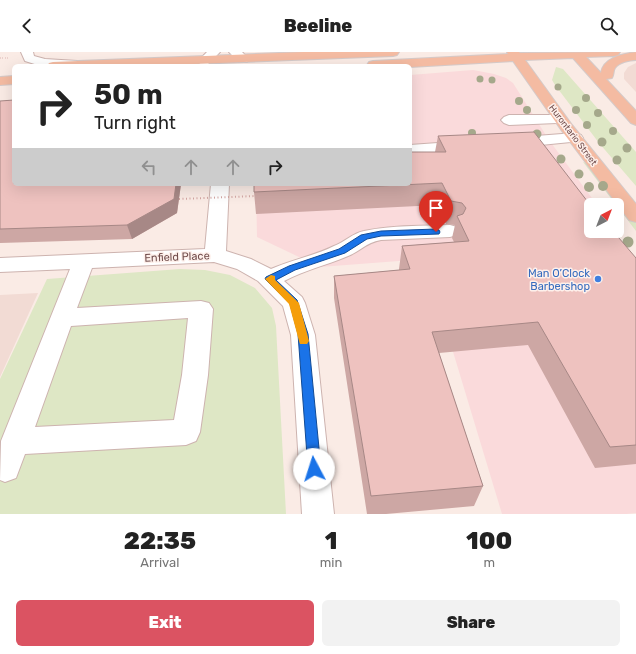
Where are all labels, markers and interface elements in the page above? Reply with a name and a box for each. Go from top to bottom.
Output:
icon: back [16,15,38,37]
text: Beeline [284,15,352,37]
icon: search [598,15,620,37]
text: 50 m [94,78,163,111]
icon: right [28,80,80,132]
street label: Hurontario Street [547,103,599,168]
text: Turn right [94,112,176,134]
icon: left [138,156,160,178]
icon: ahead [180,156,202,178]
icon: ahead [222,156,244,178]
icon: right [264,156,286,178]
pin [419,191,453,232]
icon: arrive [425,197,447,219]
north arrow [584,198,624,238]
map controls [584,198,624,238]
street label: Enfield Place [144,249,210,265]
place label: Man O’Clock Barbershop [528,267,590,293]
marker: Man O’Clock Barbershop [593,274,603,284]
position arrow [293,448,335,490]
text: 22:35 [124,527,196,555]
text: 1 [325,527,337,555]
text: 100 [466,527,512,555]
text: Arrival [140,555,179,570]
text: min [320,555,342,570]
text: m [483,555,495,570]
button: Exit [16,600,314,646]
button: Share [322,600,620,646]

